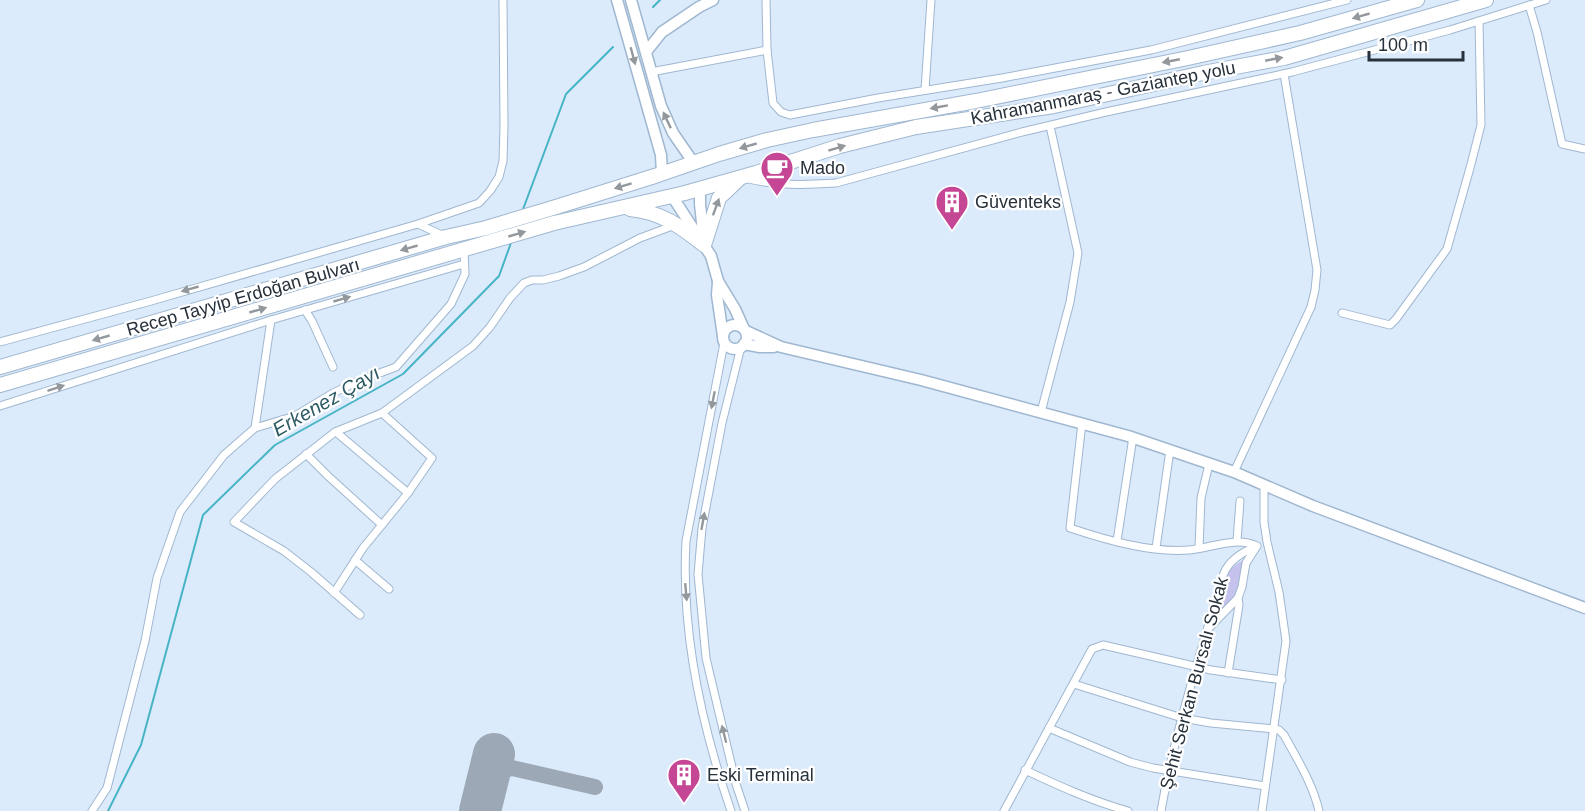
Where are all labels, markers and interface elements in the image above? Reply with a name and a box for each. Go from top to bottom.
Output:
one-way arrow [1352,12,1370,21]
scale bar [1369,24,1464,62]
text: 100 m [1378,35,1428,55]
one-way arrow [628,47,638,66]
one-way arrow [1265,55,1284,64]
one-way arrow [1161,57,1180,66]
street label: Kahramanmaraş - Gaziantep yolu [969,58,1237,128]
one-way arrow [929,103,948,112]
one-way arrow [662,110,672,128]
one-way arrow [739,142,757,151]
one-way arrow [828,143,846,152]
cafe icon: Mado [759,150,795,197]
place label: Mado [800,158,845,178]
one-way arrow [614,182,632,191]
building icon: Güventeks [934,184,970,231]
place label: Güventeks [975,192,1061,212]
one-way arrow [712,198,722,216]
one-way arrow [508,229,526,238]
one-way arrow [400,244,418,253]
street label: Recep Tayyip Erdoğan Bulvarı [124,254,362,340]
one-way arrow [181,285,199,295]
one-way arrow [333,294,351,303]
one-way arrow [249,305,267,314]
one-way arrow [92,334,110,343]
water label: Erkenez Çayı [269,361,383,441]
one-way arrow [47,383,65,392]
one-way arrow [708,391,717,410]
one-way arrow [699,512,708,531]
street label: Şehit Serkan Bursalı Sokak [1156,574,1232,791]
one-way arrow [681,583,691,602]
one-way arrow [719,725,729,743]
building icon: Eski Terminal [666,757,702,804]
place label: Eski Terminal [707,765,814,785]

